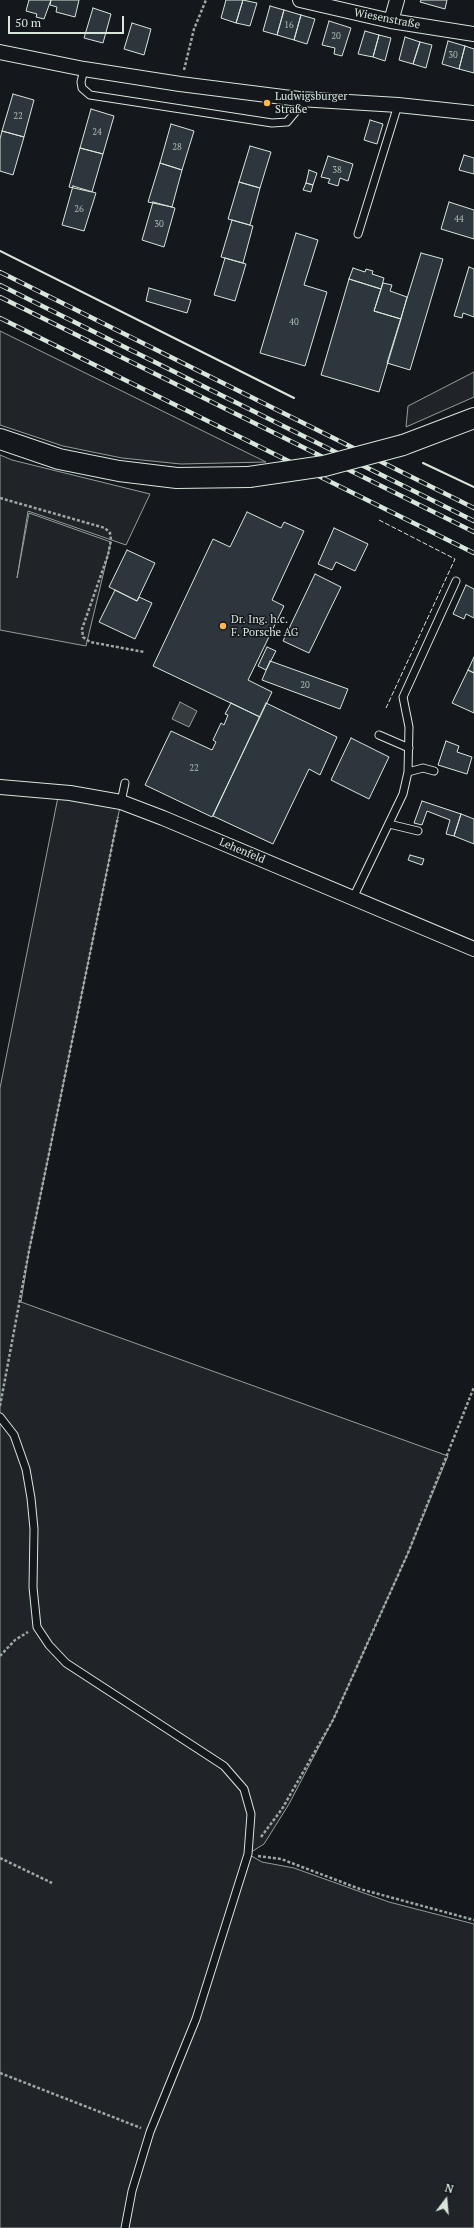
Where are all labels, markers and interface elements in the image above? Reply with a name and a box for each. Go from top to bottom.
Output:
street label: Wiesenstraße [353,6,421,32]
scale bar [10,8,126,34]
text: 50 m [15,15,41,30]
house number: 16 [284,20,294,30]
house number: 20 [331,31,341,41]
house number: 30 [448,50,458,60]
place label: Ludwigsburger Straße [275,90,347,116]
marker: Ludwigsburger Straße [262,98,272,108]
house number: 22 [13,111,23,121]
house number: 24 [92,127,102,137]
house number: 28 [172,142,182,152]
house number: 38 [332,165,342,175]
house number: 26 [74,204,84,214]
house number: 44 [454,214,464,224]
house number: 30 [154,219,164,229]
house number: 40 [289,317,299,327]
place label: Dr. Ing. h.c. F. Porsche AG [231,613,298,639]
marker: Dr. Ing. h.c. F. Porsche AG [218,621,228,631]
house number: 20 [300,680,310,690]
house number: 22 [189,763,199,773]
street label: Lehenfeld [217,835,267,867]
north arrow [426,2180,466,2220]
text: N [443,2181,455,2196]

